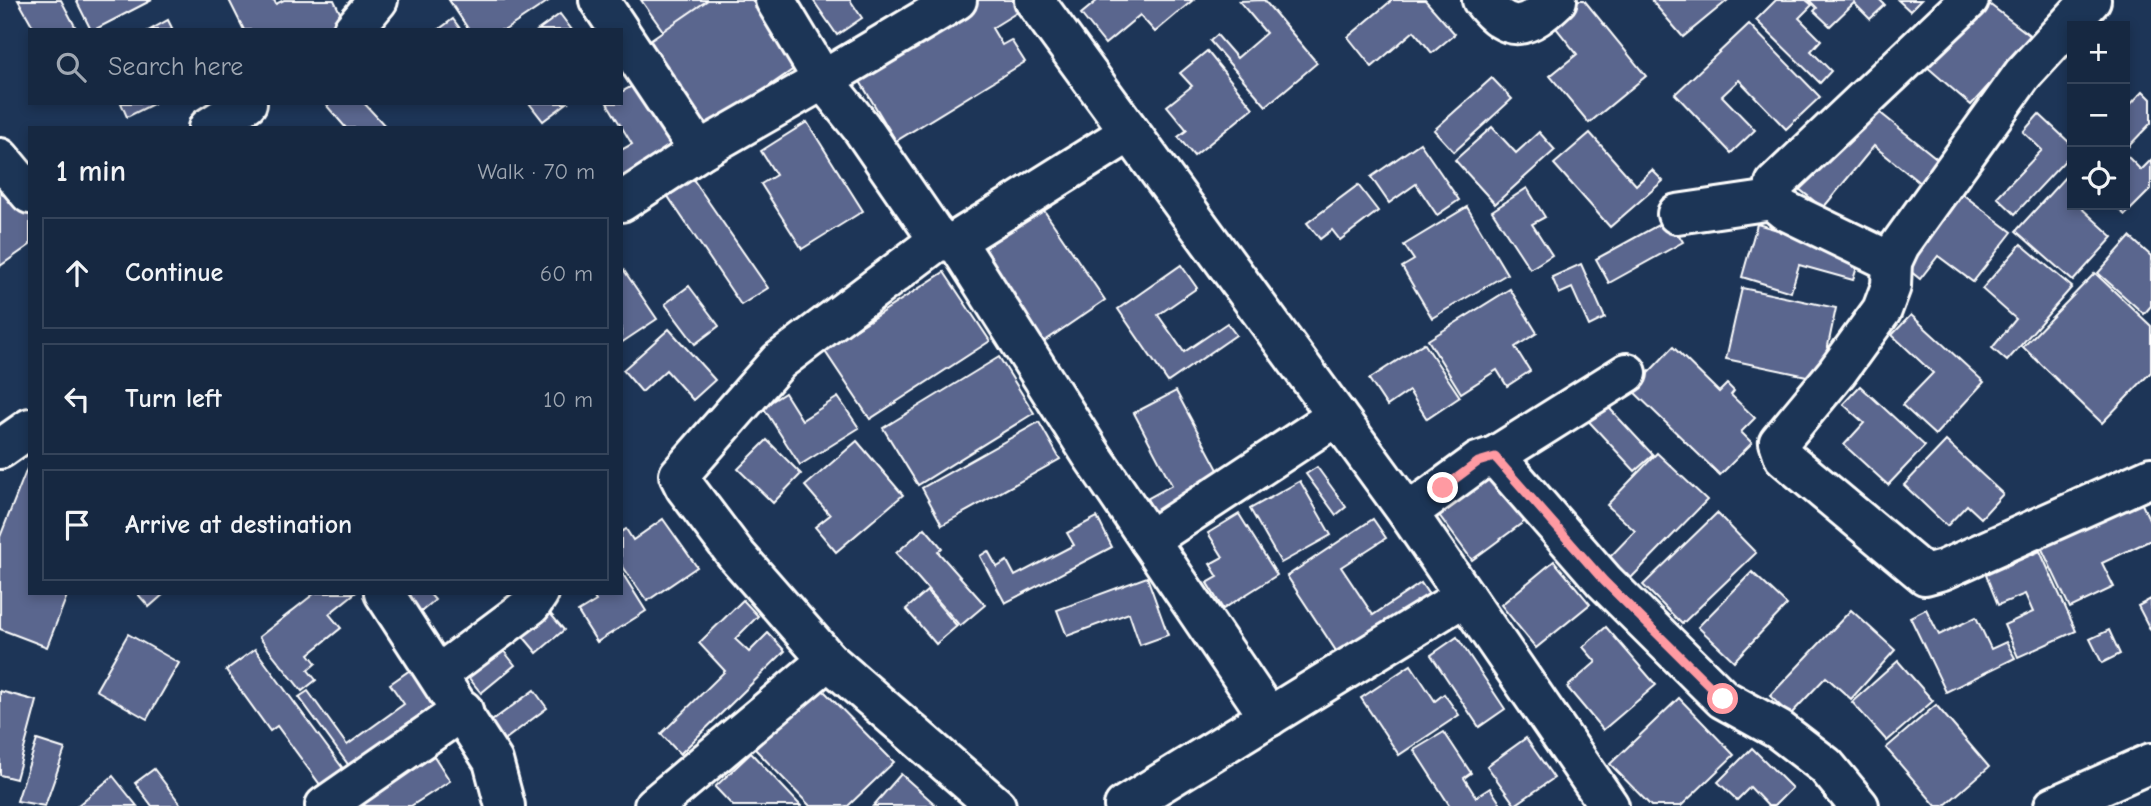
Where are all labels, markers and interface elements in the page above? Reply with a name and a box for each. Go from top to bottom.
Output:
map controls [2067,21,2130,210]
button: + [2067,21,2130,84]
search box [28,28,623,105]
icon: search [52,48,90,86]
text: Search here [108,52,243,82]
button: − [2067,84,2130,147]
button: locate [2067,147,2130,210]
text: 1 min [56,154,126,189]
text: Walk · 70 m [478,158,595,185]
icon: ahead [58,254,96,292]
text: Continue [125,258,223,288]
text: 60 m [540,260,593,287]
icon: left [58,380,96,418]
text: Turn left [125,384,222,414]
text: 10 m [543,386,593,413]
route end [1427,472,1458,503]
icon: arrive [58,506,96,544]
text: Arrive at destination [125,510,352,540]
route start [1707,683,1738,714]

